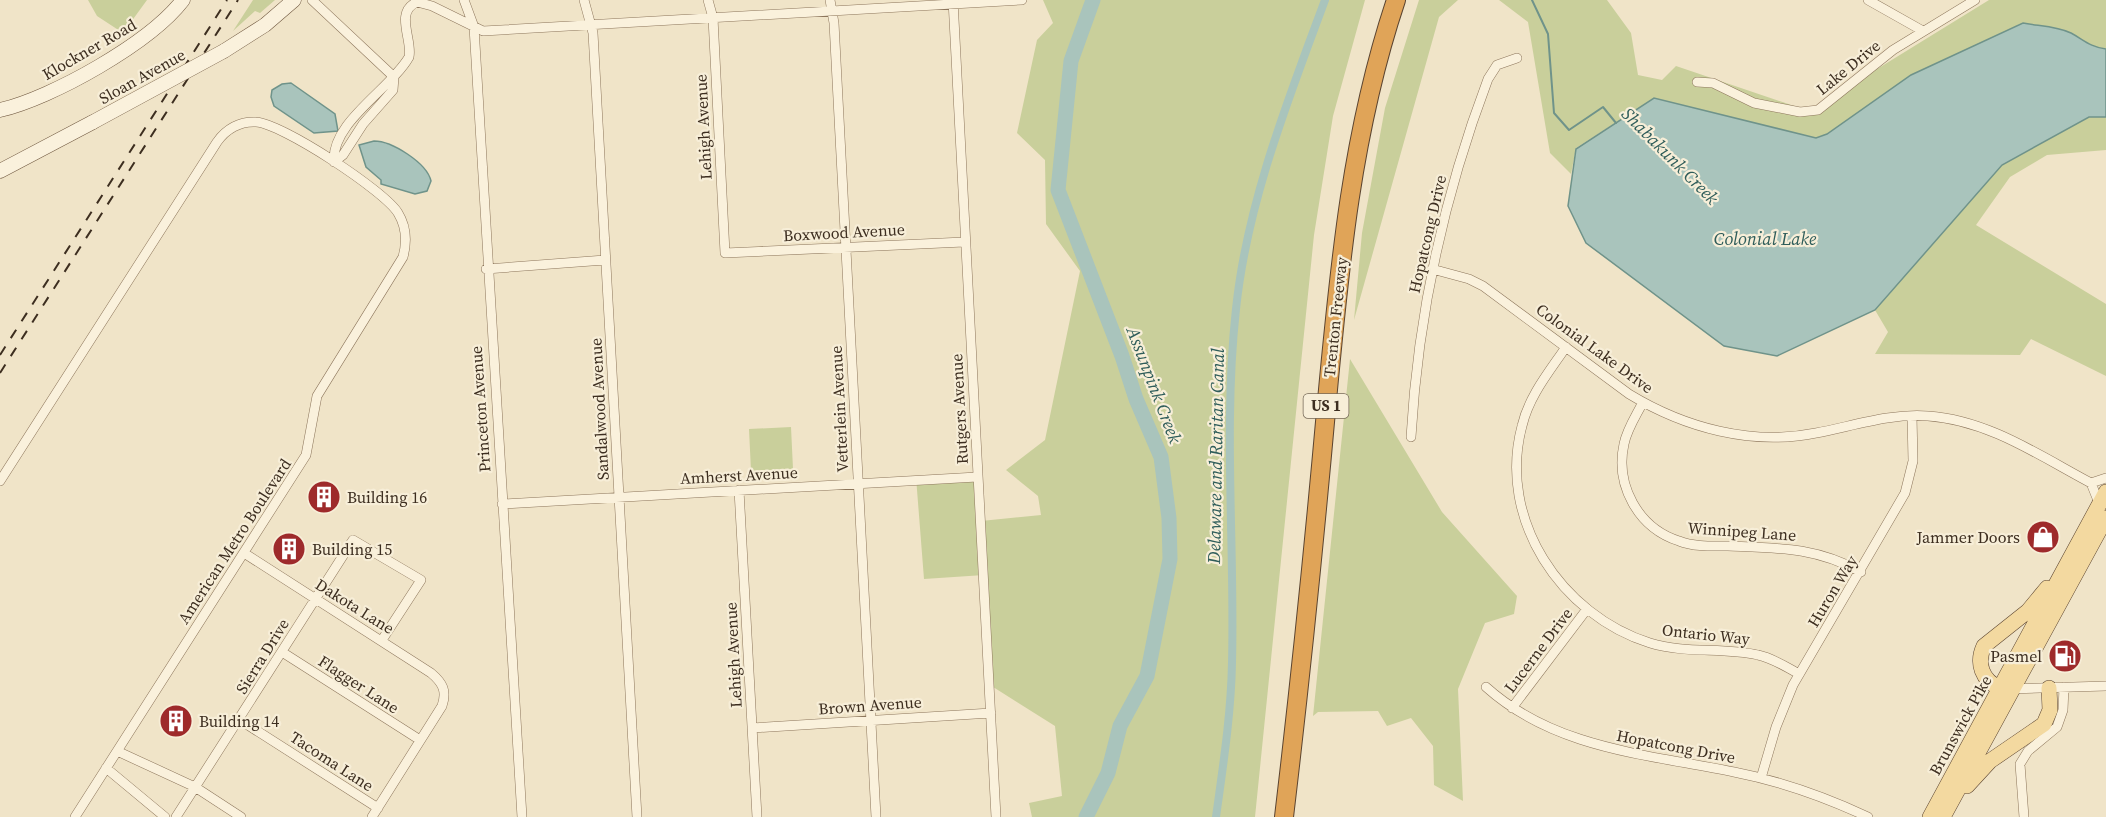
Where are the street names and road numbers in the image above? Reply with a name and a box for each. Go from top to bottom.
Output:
street label: Klockner Road [38,13,140,85]
street label: Lake Drive [1811,34,1885,100]
street label: Sloan Avenue [95,43,189,109]
street label: Lehigh Avenue [689,74,717,180]
street label: Hopatcong Drive [1403,173,1451,295]
street label: Boxwood Avenue [783,218,905,246]
street label: Trenton Freeway [1318,255,1352,378]
street label: Colonial Lake Drive [1532,298,1658,398]
street label: Sandalwood Avenue [584,337,614,481]
street label: Princeton Avenue [465,345,495,473]
street label: Vetterlein Avenue [825,345,853,473]
street label: Rutgers Avenue [945,353,973,465]
road number: US 1 [1304,394,1348,418]
street label: American Metro Boulevard [172,454,296,628]
street label: Amherst Avenue [680,461,798,489]
street label: Winnipeg Lane [1687,516,1797,546]
street label: Huron Way [1802,550,1863,631]
street label: Dakota Lane [311,573,399,639]
street label: Lehigh Avenue [719,602,747,708]
street label: Lucerne Drive [1499,603,1577,697]
street label: Sierra Drive [230,614,294,698]
street label: Ontario Way [1661,618,1752,650]
street label: Flagger Lane [314,650,404,718]
street label: Brunswick Pike [1924,671,1996,779]
street label: Brown Avenue [818,690,922,720]
street label: Hopatcong Drive [1615,724,1737,768]
street label: Tacoma Lane [286,726,378,796]

